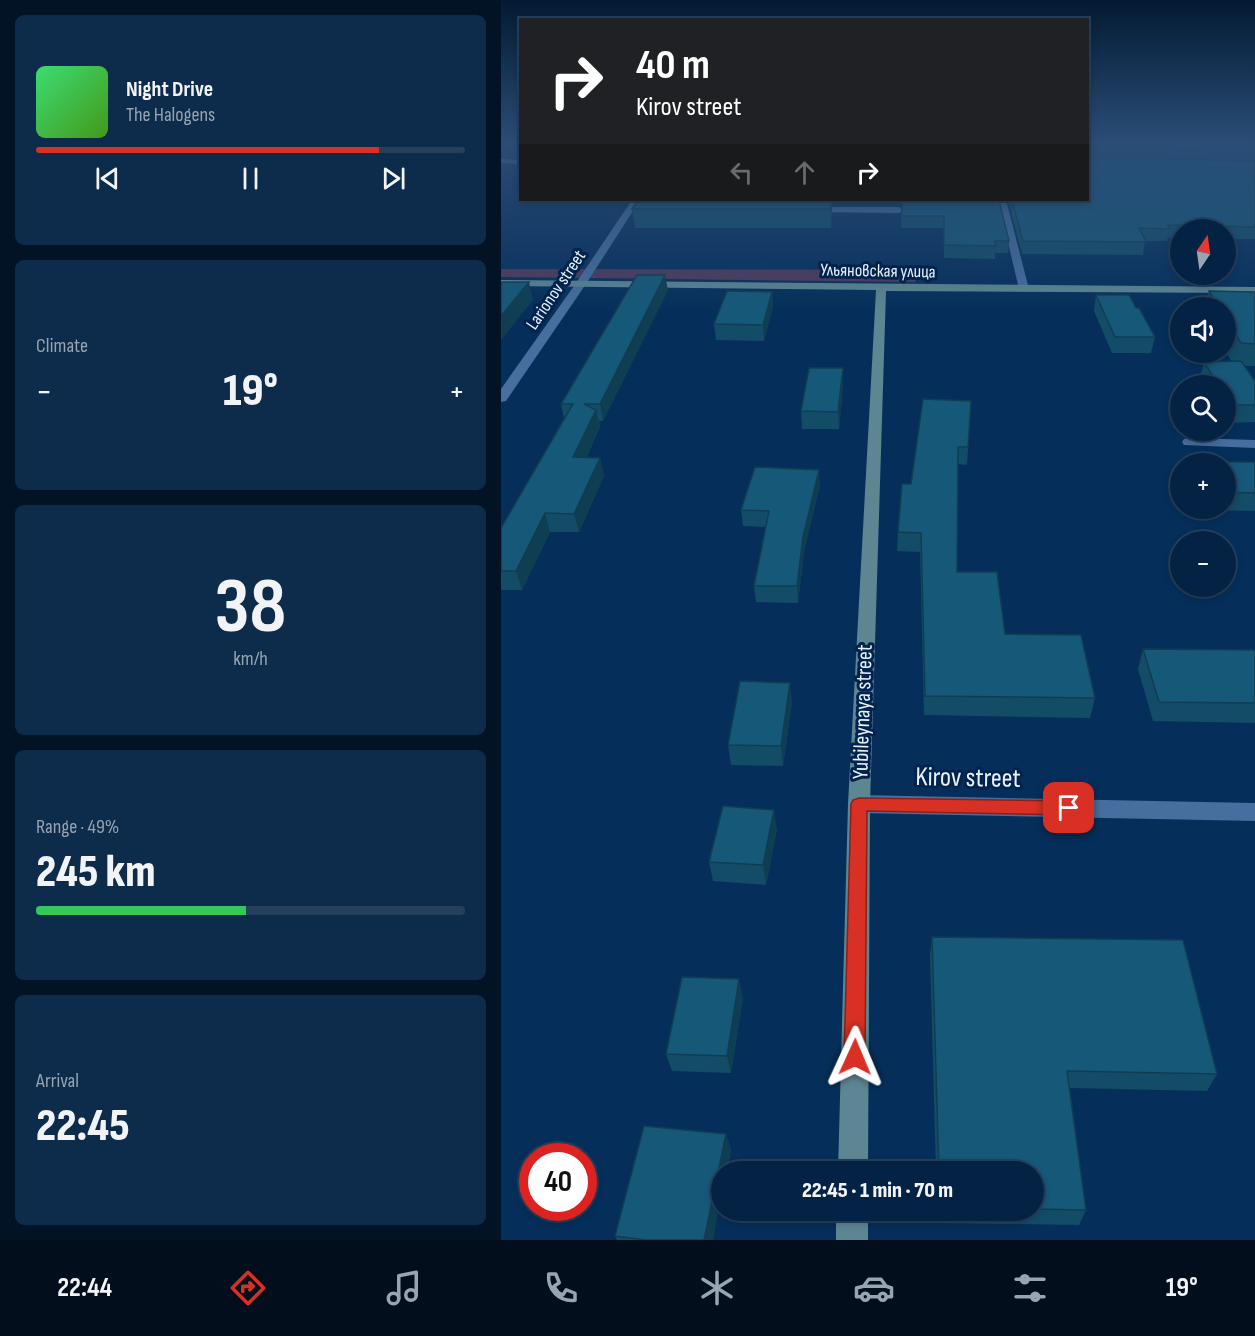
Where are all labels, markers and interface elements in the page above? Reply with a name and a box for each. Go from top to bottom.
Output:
text: 40 m [636,40,710,91]
icon: right [537,42,615,120]
text: Night Drive [126,76,213,103]
text: Kirov street [636,91,741,123]
text: The Halogens [126,103,215,127]
icon: left [725,156,758,189]
icon: ahead [788,156,821,189]
icon: right [851,156,884,189]
icon: previous [91,162,124,195]
icon: pause [234,162,267,195]
icon: next [377,162,410,195]
north arrow [1170,219,1236,285]
map controls [1170,219,1236,597]
street label: Larionov street [522,246,590,334]
street label: Ульяновская улица [820,259,936,283]
button: sound [1170,297,1236,363]
text: Climate [36,334,88,358]
text: 19° [223,364,278,419]
text: − [36,372,52,412]
text: + [449,372,465,412]
button: search [1170,375,1236,441]
button: + [1170,453,1236,519]
button: − [1170,531,1236,597]
text: 38 [215,561,286,654]
street label: Yubileynaya street [847,644,879,780]
text: km/h [233,647,268,671]
street label: Kirov street [915,761,1021,795]
pin [1043,782,1094,833]
icon: arrive [1052,791,1085,824]
text: Range · 49% [36,815,119,839]
text: 245 km [36,845,156,900]
position arrow [823,1025,887,1089]
text: Arrival [36,1069,79,1093]
text: 22:45 [36,1099,130,1154]
speed limit sign: 40 [519,1143,597,1221]
text: 22:45 · 1 min · 70 m [802,1177,953,1204]
icon: directions [227,1267,269,1309]
icon: music [383,1267,425,1309]
icon: phone [540,1267,582,1309]
icon: climate [696,1267,738,1309]
icon: car [853,1267,895,1309]
icon: filters [1009,1267,1051,1309]
text: 22:44 [57,1272,112,1304]
text: 19° [1166,1272,1198,1304]

